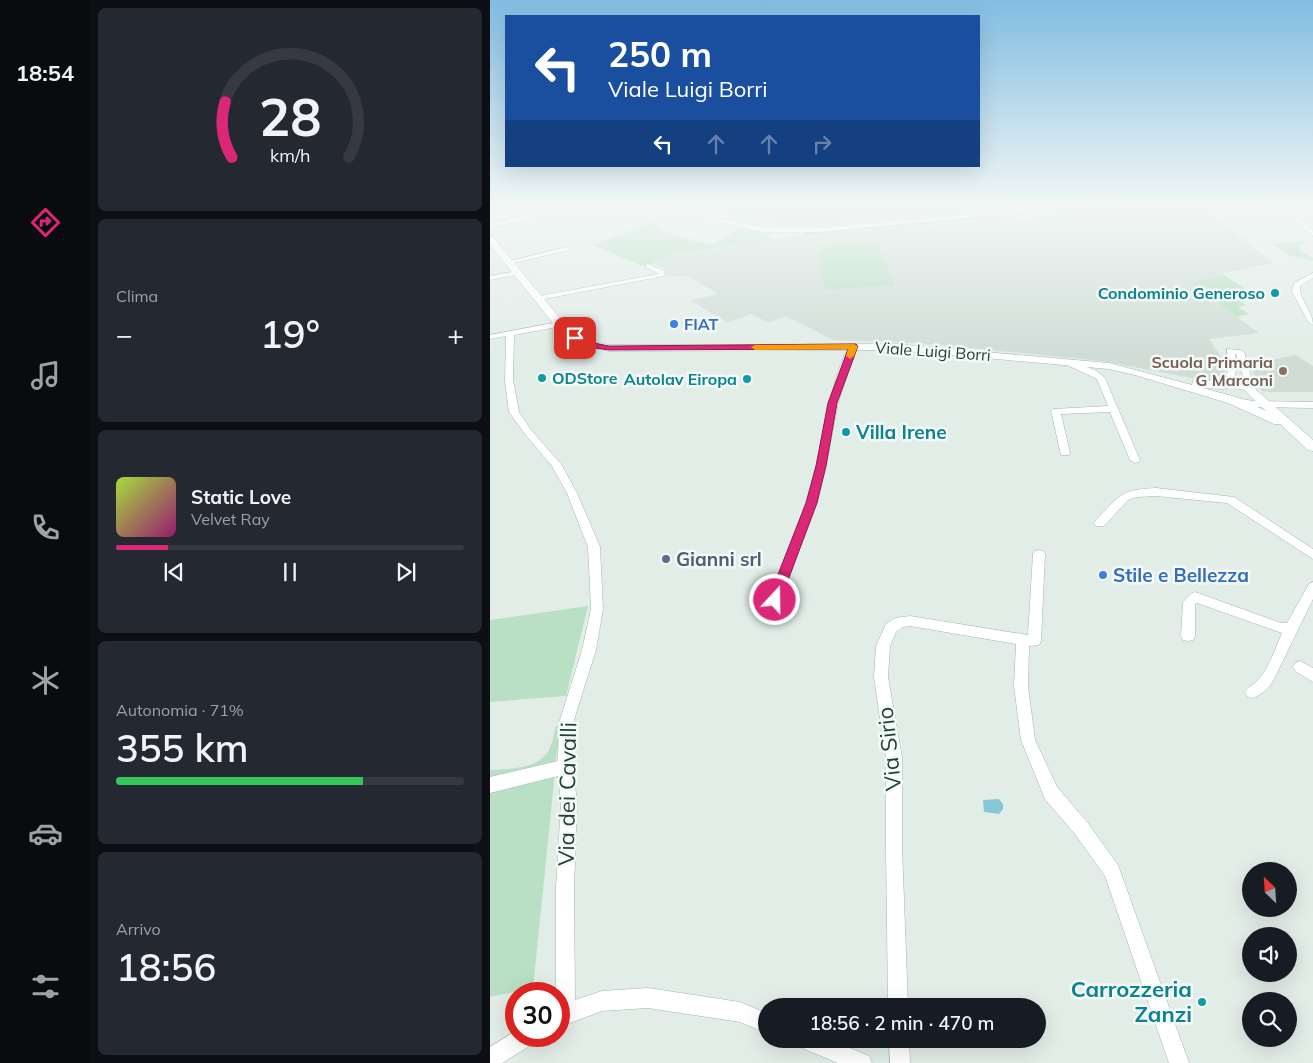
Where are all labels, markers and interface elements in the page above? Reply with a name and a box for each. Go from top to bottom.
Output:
text: 250 m [608,32,712,76]
icon: left [525,35,590,100]
text: 18:54 [16,59,74,87]
text: Viale Luigi Borri [608,75,767,103]
text: 28 [259,84,321,149]
icon: left [649,130,677,158]
icon: ahead [702,130,730,158]
icon: ahead [755,130,783,158]
icon: right [808,130,836,158]
text: km/h [270,144,310,166]
icon: directions [28,205,63,240]
place label: Condominio Generoso [1098,283,1265,303]
text: Clima [116,286,158,306]
marker: Condominio Generoso [1269,287,1281,299]
text: 19° [260,310,320,358]
place label: FIAT [684,314,718,334]
text: − [116,317,133,352]
text: + [447,317,464,352]
pin [554,317,596,359]
marker: FIAT [668,318,680,330]
icon: arrive [561,324,589,352]
street label: Viale Luigi Borri [874,337,992,365]
place label: Scuola Primaria G Marconi [1151,352,1273,390]
icon: music [28,358,63,393]
marker: Scuola Primaria G Marconi [1277,365,1289,377]
place label: ODStore [552,368,618,388]
place label: Autolav Eiropa [624,369,737,389]
marker: ODStore [536,372,548,384]
marker: Autolav Eiropa [741,373,753,385]
place label: Villa Irene [855,420,947,444]
marker: Villa Irene [840,426,852,438]
text: Static Love [191,485,291,509]
text: Velvet Ray [191,509,270,529]
icon: phone [28,510,63,545]
place label: Gianni srl [676,547,762,571]
marker: Gianni srl [660,553,672,565]
icon: previous [160,558,188,586]
icon: pause [276,558,304,586]
icon: next [392,558,420,586]
place label: Stile e Bellezza [1113,563,1249,587]
marker: Stile e Bellezza [1097,569,1109,581]
position arrow [748,573,800,625]
icon: climate [28,663,63,698]
text: Autonomia · 71% [116,700,244,720]
street label: Via Sirio [871,706,907,792]
street label: Via dei Cavalli [552,722,582,866]
text: 355 km [116,724,249,772]
icon: car [28,816,63,851]
north arrow [1242,862,1298,918]
map controls [1242,862,1297,1047]
text: Arrivo [116,919,161,939]
button: sound [1242,927,1297,982]
text: 18:56 [116,943,216,991]
icon: filters [28,969,63,1004]
place label: Carrozzeria Zanzi [1071,975,1192,1028]
speed limit sign: 30 [505,982,570,1047]
button: search [1242,992,1297,1047]
marker: Carrozzeria Zanzi [1196,996,1208,1008]
text: 18:56 · 2 min · 470 m [809,1011,995,1035]

